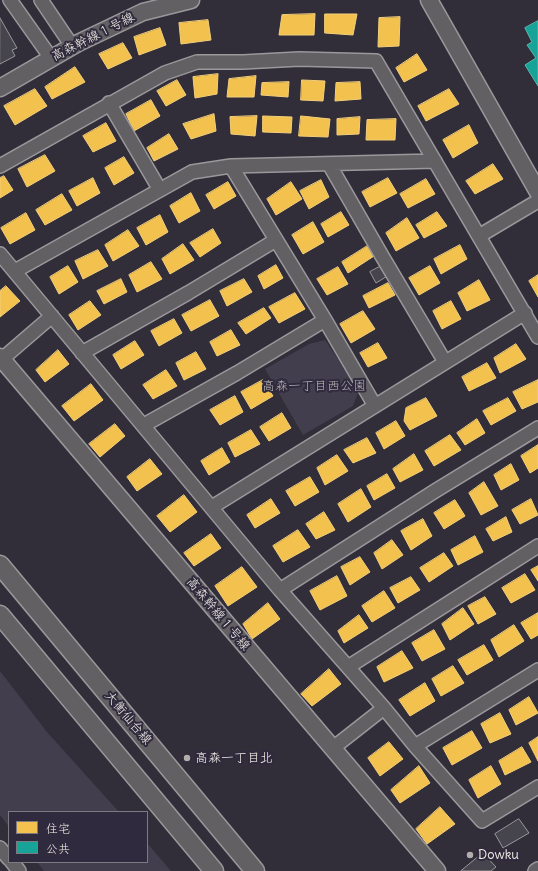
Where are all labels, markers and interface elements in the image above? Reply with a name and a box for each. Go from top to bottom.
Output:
street label: 高森幹線１号線 [49,9,137,65]
park label: 高森一丁目西公園 [262,378,366,394]
street label: 高森幹線１号線 [183,574,253,654]
street label: 大衡仙台線 [101,688,155,748]
place label: 高森一丁目北 [195,750,273,766]
marker: 高森一丁目北 [182,753,192,763]
legend [8,811,148,863]
text: 住宅 [46,821,70,836]
text: 公共 [46,841,70,856]
place label: Dowku [478,847,519,863]
marker: Dowku [465,850,475,860]

